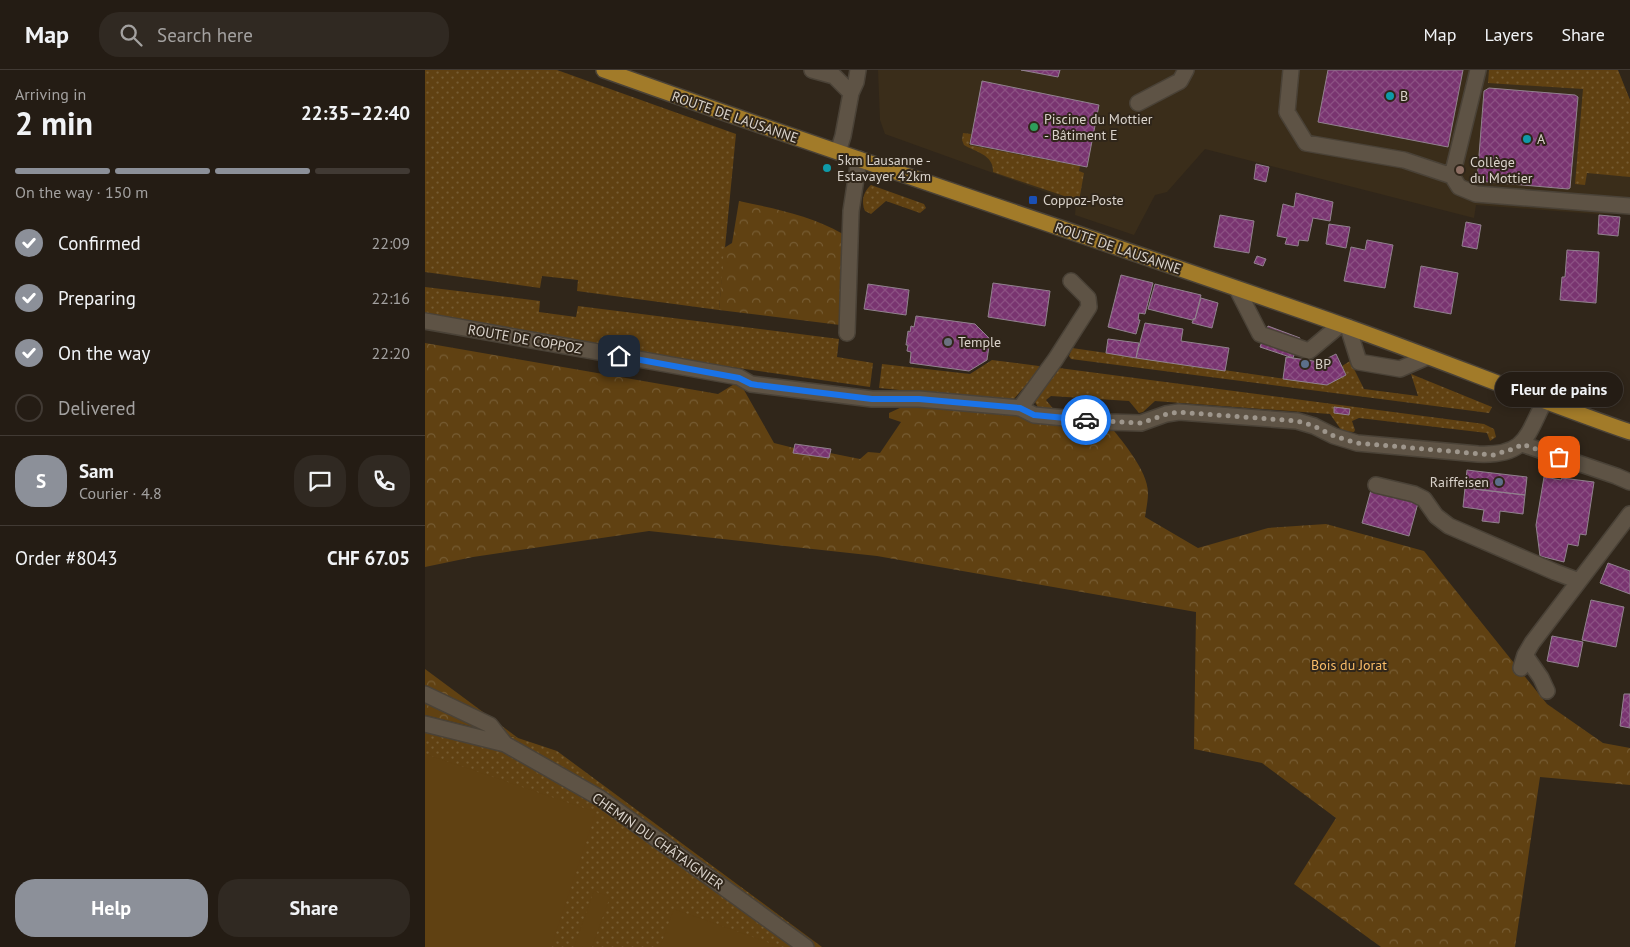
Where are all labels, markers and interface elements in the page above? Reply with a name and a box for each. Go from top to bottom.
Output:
search box [99,12,449,57]
text: Map [25,19,69,50]
icon: search [117,21,145,49]
text: Search here [157,23,253,47]
text: Map [1424,23,1456,46]
text: Layers [1484,23,1533,46]
text: Share [1561,23,1605,46]
text: Arriving in [15,84,86,104]
street label: ROUTE DE LAUSANNE [669,87,801,147]
place label: B [1400,87,1408,105]
marker: B [1384,90,1396,102]
text: 22:35–22:40 [301,101,410,125]
text: 2 min [15,102,93,144]
place label: Piscine du Mottier - Bâtiment E [1044,110,1153,144]
marker: Piscine du Mottier - Bâtiment E [1028,121,1040,133]
place label: A [1537,130,1546,148]
marker: A [1521,133,1533,145]
place label: 5km Lausanne - Estavayer 42km [837,151,931,185]
place label: Collège du Mottier [1470,153,1533,187]
marker: 5km Lausanne - Estavayer 42km [821,162,833,174]
marker: Collège du Mottier [1454,164,1466,176]
text: On the way · 150 m [15,182,148,202]
place label: Coppoz-Poste [1043,191,1124,209]
marker: Coppoz-Poste [1027,194,1039,206]
street label: ROUTE DE LAUSANNE [1052,218,1184,278]
icon: check [15,229,43,257]
text: Confirmed [58,231,141,255]
text: 22:09 [372,233,410,253]
icon: check [15,284,43,312]
text: Preparing [58,286,136,310]
text: 22:16 [372,288,410,308]
street label: ROUTE DE COPPOZ [467,320,584,358]
place label: Temple [958,333,1001,351]
pin [598,335,640,377]
marker: Temple [942,336,954,348]
icon: check [15,339,43,367]
text: On the way [58,341,150,365]
icon: home [605,342,633,370]
text: 22:20 [372,343,410,363]
place label: BP [1315,355,1331,373]
marker: BP [1299,358,1311,370]
callout: Fleur de pains [1495,372,1623,407]
text: Fleur de pains [1511,379,1607,399]
courier [1061,395,1111,445]
text: Delivered [58,396,136,420]
icon: car [1072,406,1100,434]
pin [1538,436,1580,478]
icon: bag [1545,443,1573,471]
button: chat [294,455,346,507]
button: phone [358,455,410,507]
text: Sam [79,459,114,483]
text: S [36,469,46,493]
place label: Raiffeisen [1430,473,1489,491]
marker: Raiffeisen [1493,476,1505,488]
text: Courier · 4.8 [79,483,162,503]
text: Order #8043 [15,546,118,570]
text: CHF 67.05 [327,546,410,570]
park label: Bois du Jorat [1311,656,1387,674]
street label: CHEMIN DU CHÂTAIGNIER [589,789,727,893]
button: Help [15,879,208,937]
button: Share [218,879,410,937]

